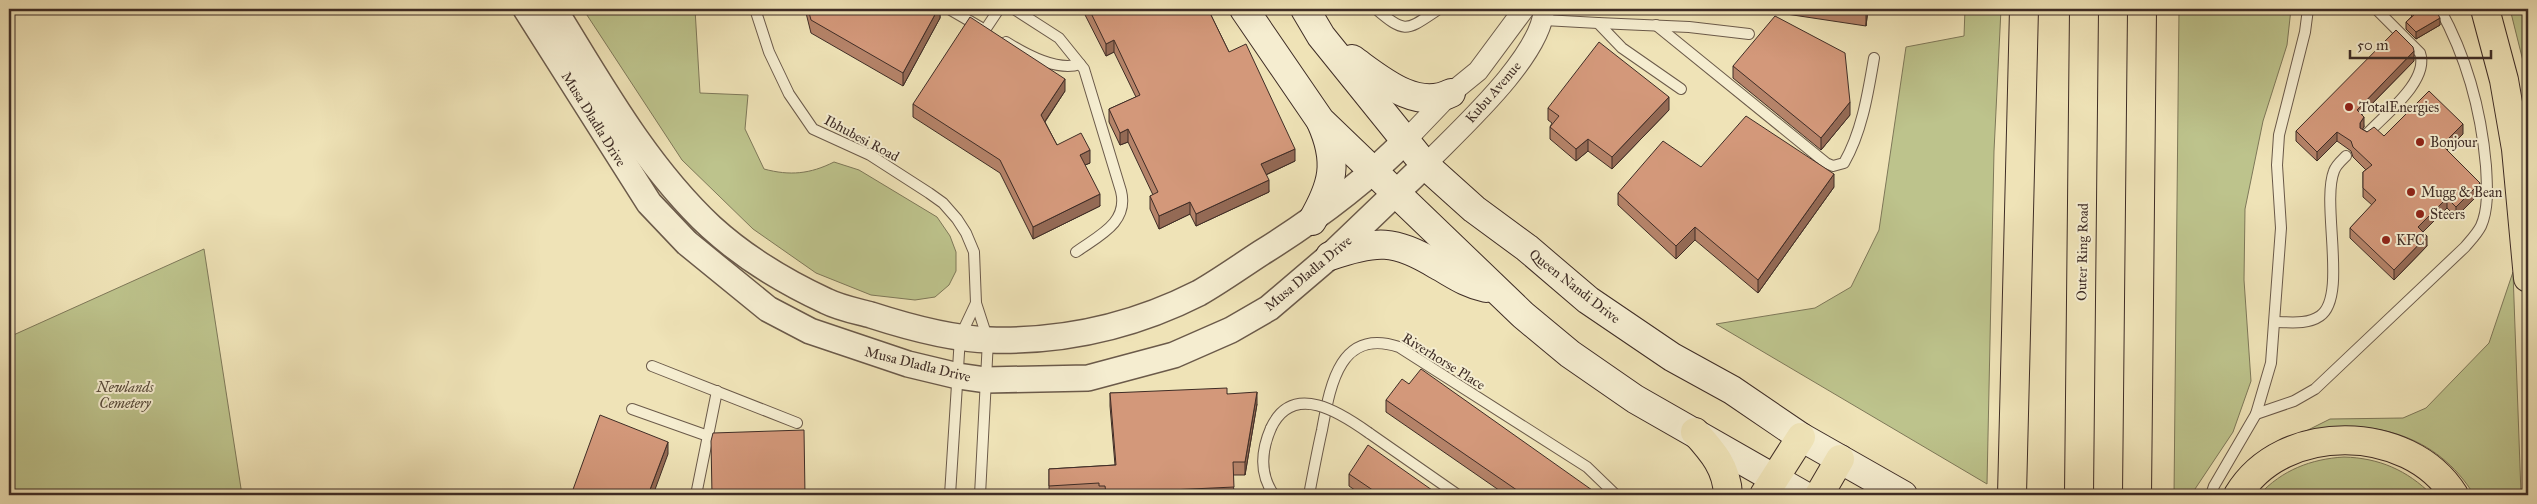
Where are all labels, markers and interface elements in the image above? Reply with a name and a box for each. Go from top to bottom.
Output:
scale bar [2350,28,2491,60]
text: 50 m [2357,36,2389,54]
street label: Kubu Avenue [1462,58,1525,127]
street label: Musa Dladla Drive [558,69,630,170]
place label: TotalEnergies [2359,99,2439,116]
marker: TotalEnergies [2343,101,2355,113]
street label: Ibhubesi Road [821,112,902,165]
place label: Bonjour [2430,134,2478,151]
marker: Bonjour [2414,136,2426,148]
place label: Mugg & Bean [2421,184,2503,201]
marker: Mugg & Bean [2405,186,2417,198]
street label: Outer Ring Road [2073,203,2092,301]
place label: Steers [2430,206,2465,223]
marker: Steers [2414,208,2426,220]
street label: Musa Dladla Drive [1261,232,1356,315]
place label: KFC [2396,232,2425,249]
marker: KFC [2380,234,2392,246]
street label: Queen Nandi Drive [1526,246,1624,327]
street label: Riverhorse Place [1399,329,1488,394]
street label: Musa Dladla Drive [863,343,973,386]
park label: Newlands Cemetery [95,379,155,412]

